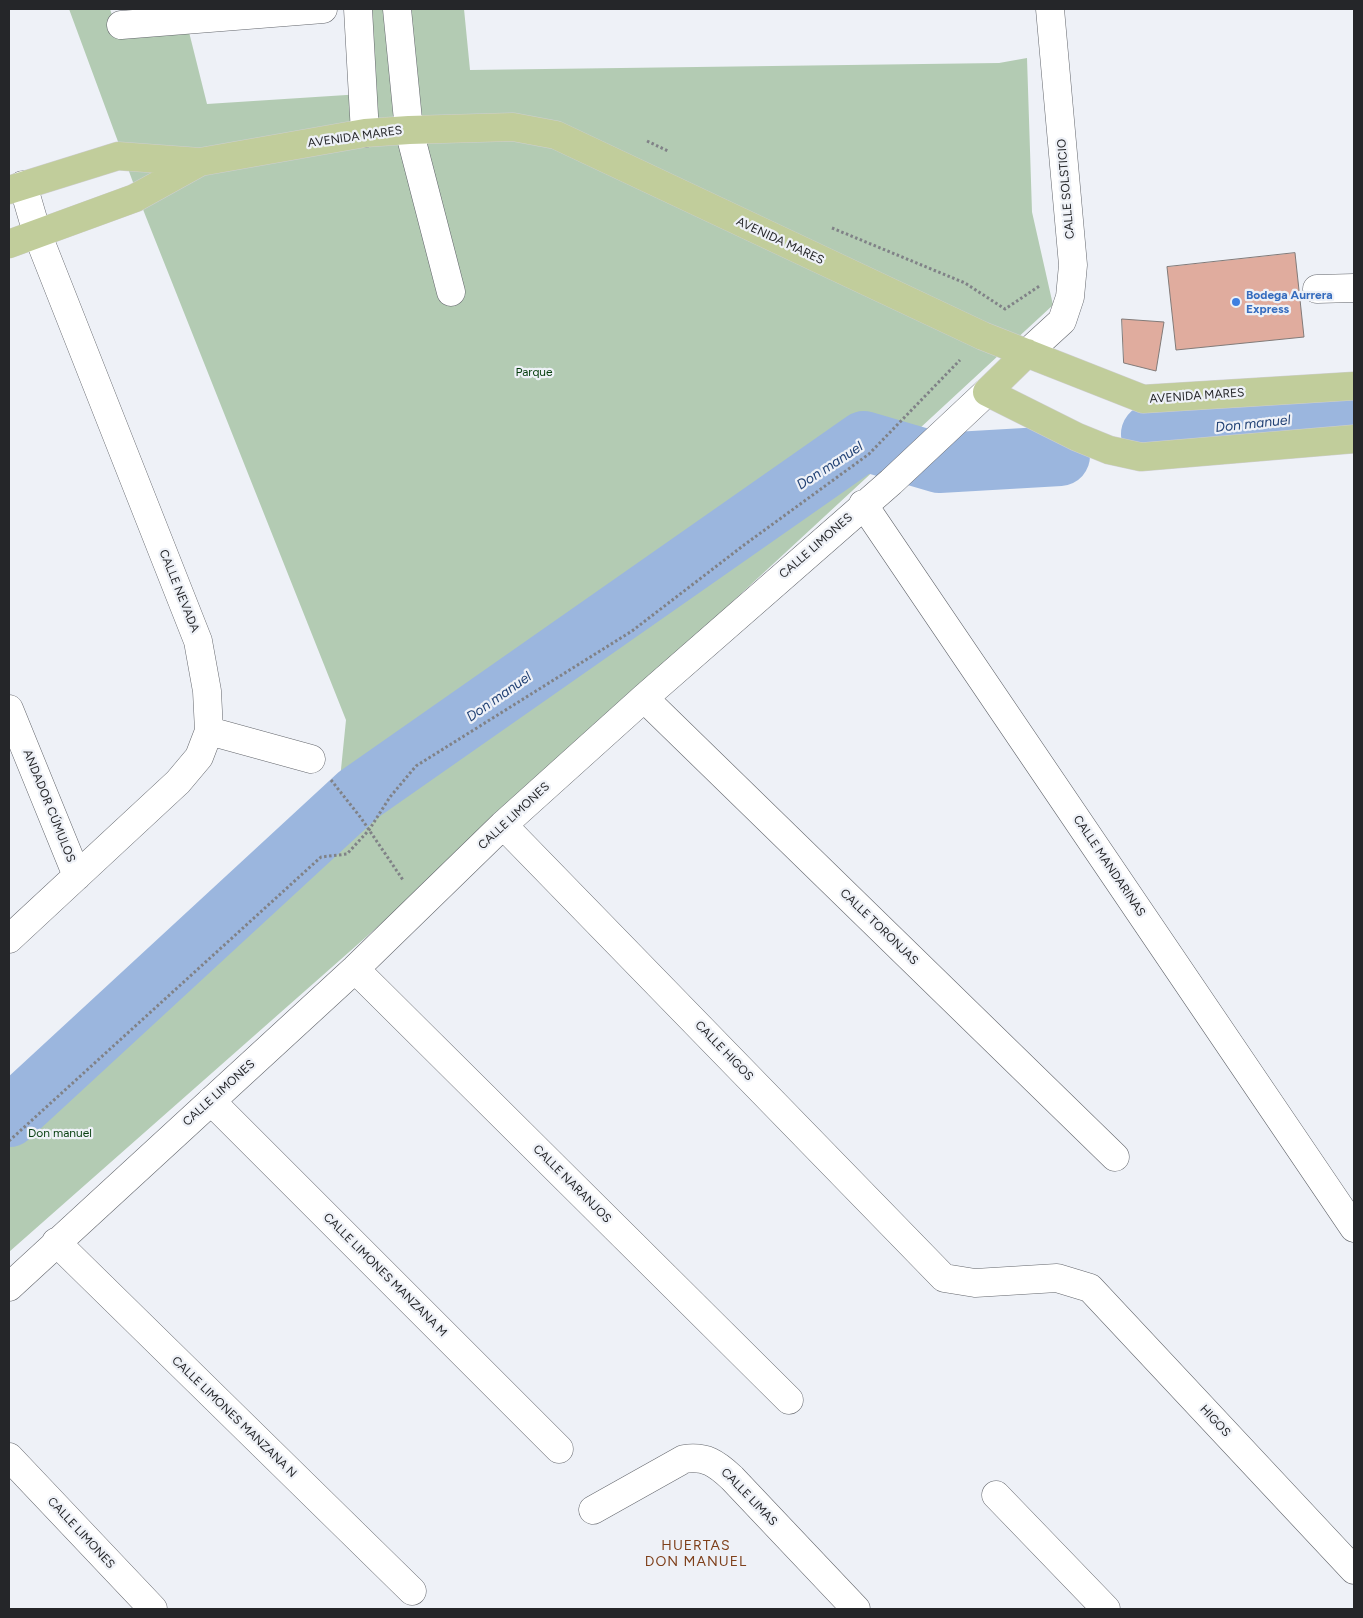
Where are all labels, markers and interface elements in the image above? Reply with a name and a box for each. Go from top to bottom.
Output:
street label: AVENIDA MARES [307,123,403,151]
street label: CALLE SOLSTICIO [1054,138,1078,240]
street label: AVENIDA MARES [734,214,826,268]
place label: Bodega Aurrera Express [1246,288,1333,316]
marker: Bodega Aurrera Express [1230,296,1242,308]
park label: Parque [515,365,553,379]
street label: AVENIDA MARES [1149,385,1245,407]
water label: Don manuel [1215,412,1291,436]
water label: Don manuel [794,438,866,494]
street label: CALLE LIMONES [777,510,855,582]
street label: CALLE NEVADA [156,547,202,635]
water label: Don manuel [463,668,535,726]
street label: ANDADOR CÚMULOS [20,748,78,864]
street label: CALLE LIMONES [475,779,553,853]
street label: CALLE MANDARINAS [1070,813,1148,919]
street label: CALLE TORONJAS [837,886,921,968]
street label: CALLE HIGOS [692,1018,756,1084]
street label: CALLE LIMONES [180,1057,258,1129]
park label: Don manuel [28,1126,92,1140]
street label: CALLE NARANJOS [530,1142,614,1226]
street label: CALLE LIMONES MANZANA M [320,1210,450,1340]
street label: CALLE LIMONES MANZANA N [169,1353,299,1481]
street label: HIGOS [1197,1402,1233,1440]
street label: CALLE LIMAS [718,1465,780,1529]
street label: CALLE LIMONES [44,1494,118,1572]
district label: HUERTAS DON MANUEL [644,1538,748,1570]

